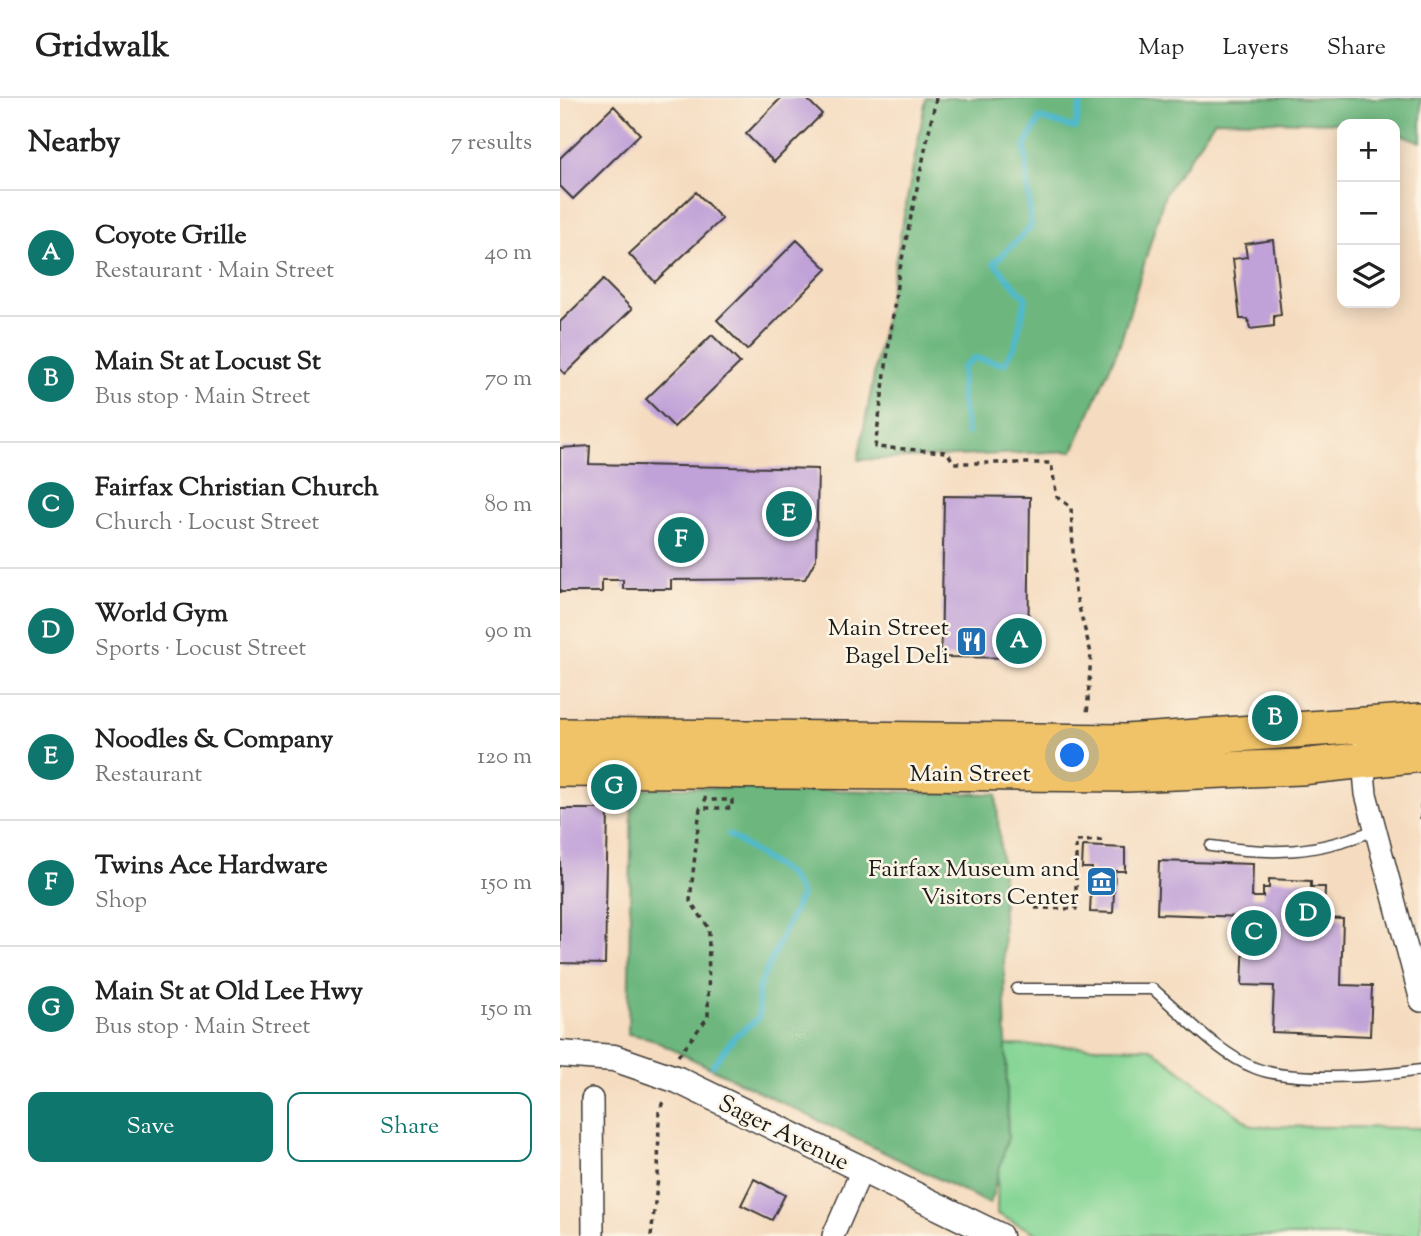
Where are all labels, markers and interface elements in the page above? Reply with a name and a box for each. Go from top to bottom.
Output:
text: Gridwalk [35,24,169,72]
text: Map [1138,31,1184,65]
text: Layers [1222,31,1289,65]
text: Share [1327,31,1386,65]
map controls [1337,119,1400,308]
button: + [1337,119,1400,182]
text: Nearby [28,122,120,165]
text: 7 results [451,127,532,160]
button: − [1337,182,1400,245]
text: Coyote Grille [95,218,247,255]
text: A [42,237,60,270]
text: 40 m [485,237,532,270]
button: layers [1337,245,1400,308]
text: Restaurant · Main Street [95,255,334,288]
text: Main St at Locust St [95,344,321,381]
text: B [44,363,58,396]
text: 70 m [485,363,532,396]
text: Bus stop · Main Street [95,381,310,414]
text: Fairfax Christian Church [95,470,379,507]
pin: E [766,488,812,540]
text: C [42,489,60,522]
text: 80 m [484,489,532,522]
text: Church · Locust Street [95,507,319,540]
pin: F [658,514,704,566]
text: World Gym [95,596,228,633]
place label: Main Street Bagel Deli [828,612,949,674]
text: D [42,615,60,648]
text: 90 m [485,615,532,648]
pin: A [996,615,1042,667]
restaurant icon: Main Street Bagel Deli [955,624,989,658]
text: Sports · Locust Street [95,633,306,666]
pin: B [1252,692,1298,744]
text: Noodles & Company [95,722,333,759]
your location [1055,738,1089,772]
text: E [44,741,58,774]
text: 120 m [477,741,532,774]
street label: Main Street [909,758,1031,792]
text: Restaurant [95,759,202,792]
pin: G [591,761,637,813]
text: Twins Ace Hardware [95,848,328,885]
place label: Fairfax Museum and Visitors Center [868,853,1079,915]
museum icon: Fairfax Museum and Visitors Center [1085,865,1119,899]
text: F [45,867,57,900]
text: 150 m [480,867,532,900]
text: Shop [95,885,147,918]
pin: D [1285,888,1331,940]
pin: C [1231,907,1277,959]
text: Main St at Old Lee Hwy [95,974,363,1011]
text: G [42,993,60,1026]
text: 150 m [480,993,532,1026]
text: Bus stop · Main Street [95,1011,310,1044]
street label: Sager Avenue [712,1087,854,1180]
button: Save [28,1092,273,1162]
button: Share [287,1092,532,1162]

